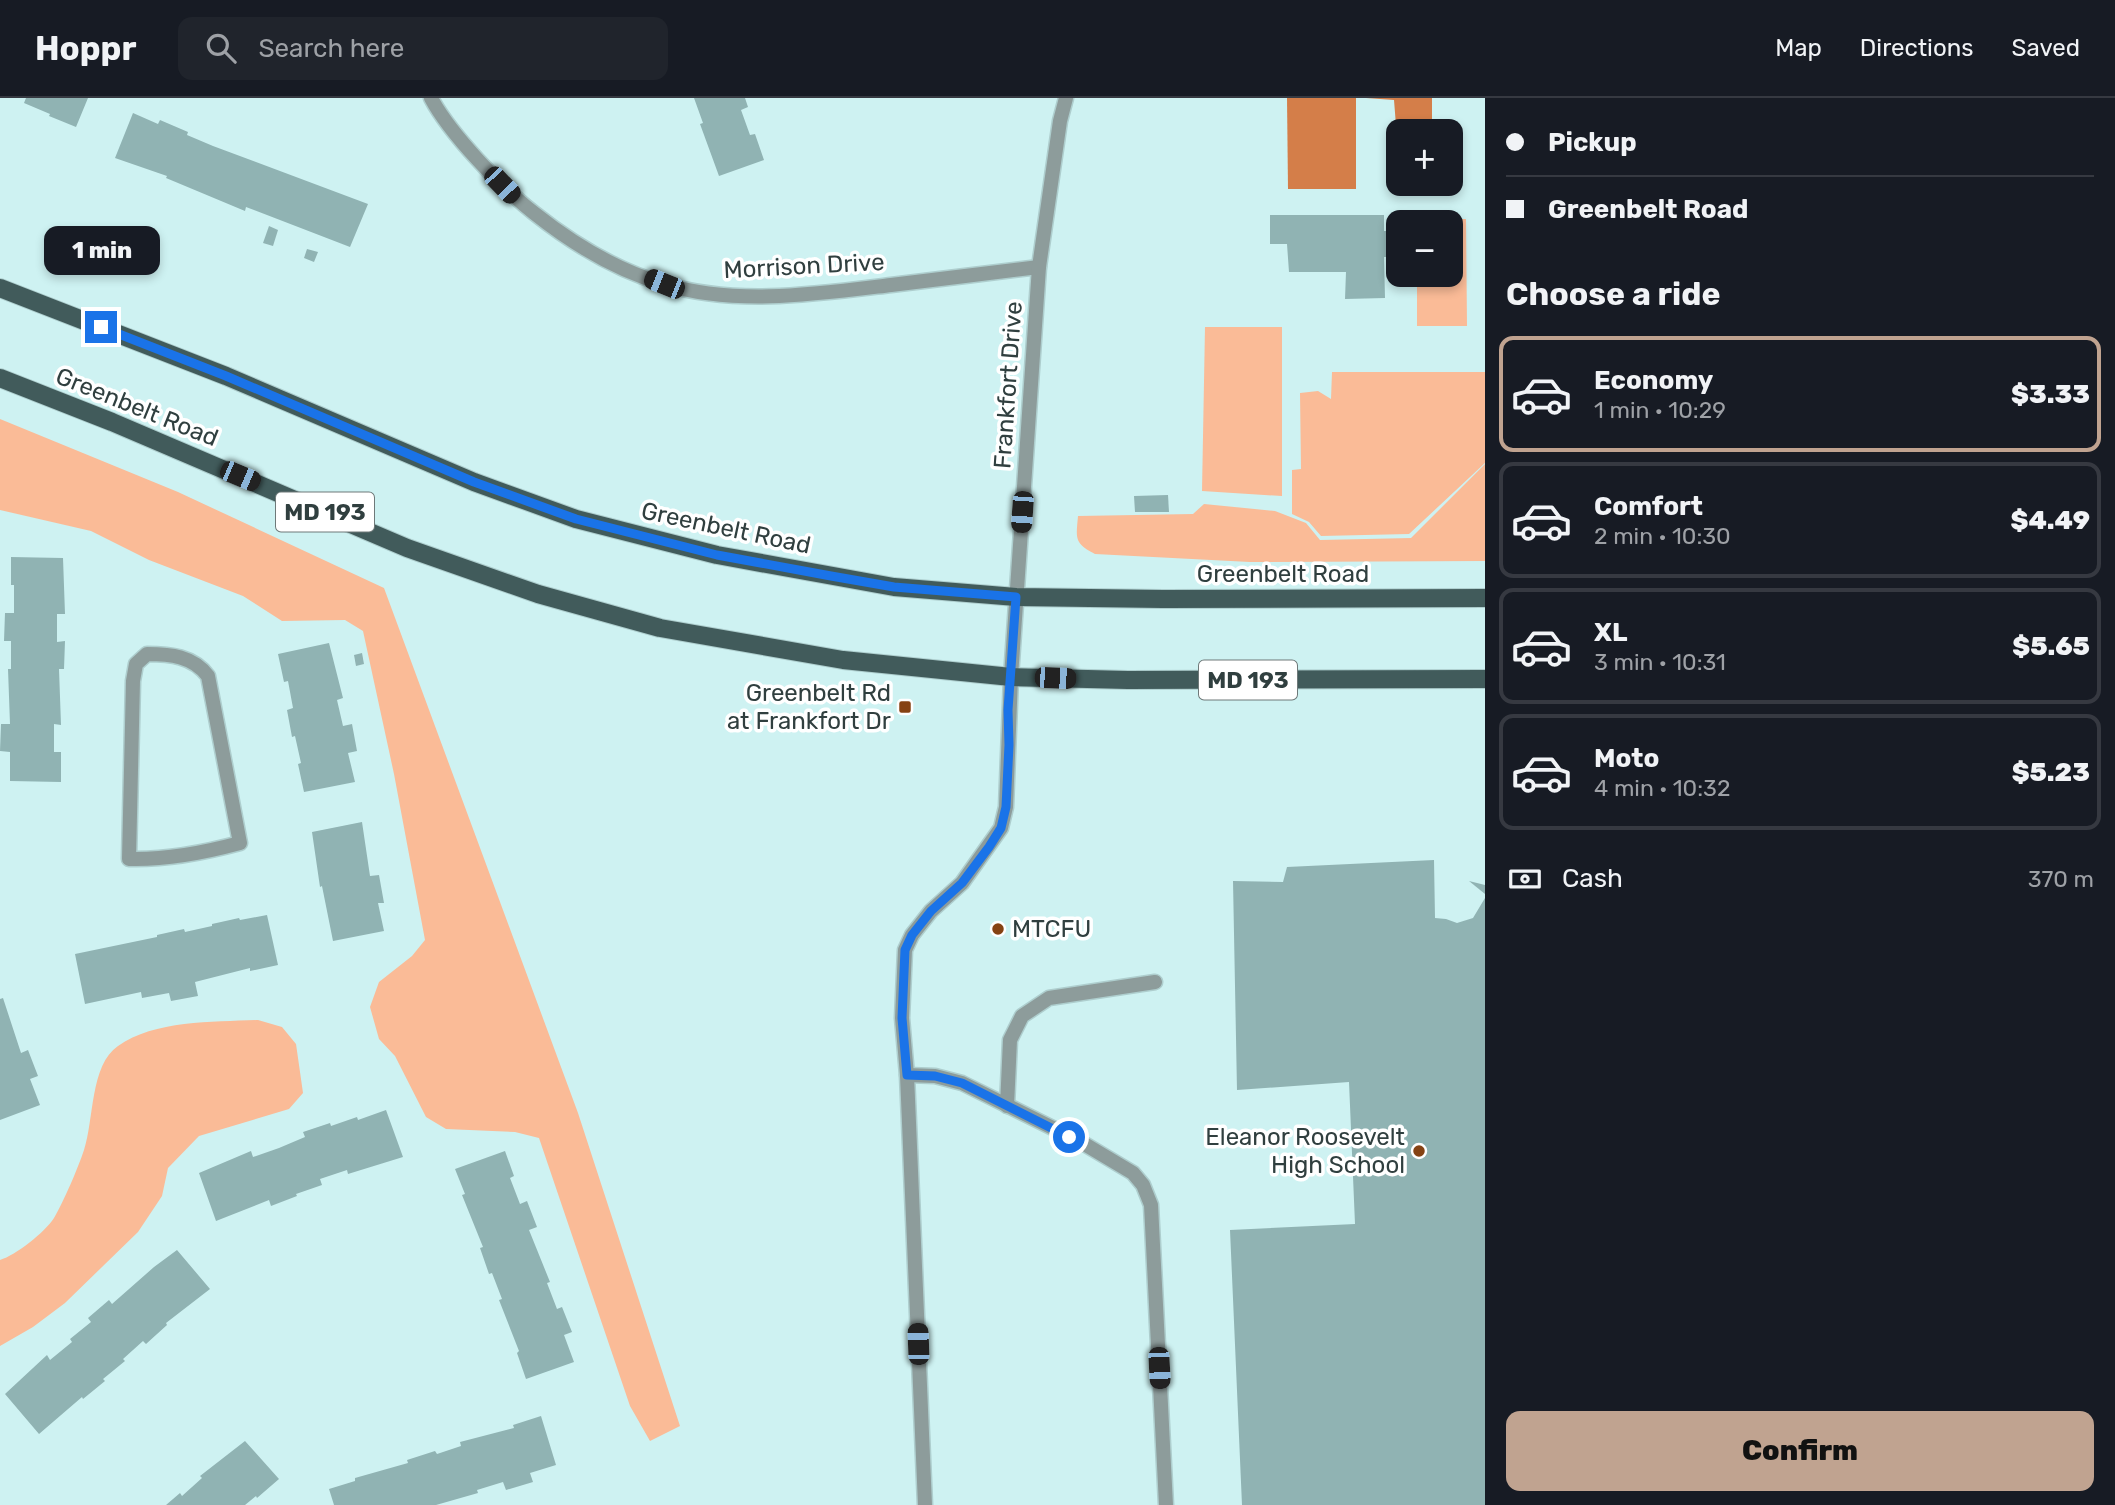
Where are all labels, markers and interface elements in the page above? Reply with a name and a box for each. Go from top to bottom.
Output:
search box [178,17,668,80]
text: Hoppr [35,29,136,68]
icon: search [202,29,240,67]
text: Search here [258,33,404,64]
text: Map [1775,34,1822,62]
text: Directions [1860,34,1973,62]
text: Saved [2011,34,2080,62]
map controls [1386,119,1463,287]
button: + [1386,119,1463,196]
text: Pickup [1548,127,1637,158]
car [480,163,525,207]
text: Greenbelt Road [1548,194,1748,225]
button: − [1386,210,1463,287]
callout: 1 min [43,226,159,274]
text: 1 min [72,236,132,264]
street label: Morrison Drive [723,248,885,284]
car [641,266,688,302]
text: Choose a ride [1506,275,1720,313]
street label: Frankfort Drive [988,300,1028,470]
route end [85,311,117,343]
street label: Greenbelt Road [52,362,222,452]
icon: car [1510,363,1573,426]
text: Economy [1594,365,1713,396]
text: $3.33 [2011,379,2090,410]
text: 1 min · 10:29 [1594,396,1726,424]
car [217,458,264,494]
icon: car [1510,489,1573,552]
car [1011,490,1034,534]
text: Comfort [1594,491,1703,522]
road number: MD 193 [276,492,374,532]
street label: Greenbelt Road [639,496,813,560]
text: $4.49 [2010,505,2090,536]
text: 2 min · 10:30 [1594,522,1731,550]
street label: Greenbelt Road [1197,560,1369,588]
icon: car [1510,615,1573,678]
text: XL [1594,617,1627,648]
text: $5.65 [2012,631,2090,662]
text: 3 min · 10:31 [1594,648,1726,676]
road number: MD 193 [1199,660,1297,700]
car [1034,667,1077,689]
place label: Greenbelt Rd at Frankfort Dr [727,679,891,735]
marker: Greenbelt Rd at Frankfort Dr [897,699,913,715]
icon: car [1510,741,1573,804]
text: Moto [1594,743,1659,774]
text: $5.23 [2012,757,2090,788]
text: 4 min · 10:32 [1594,774,1730,802]
icon: cash [1506,860,1544,898]
text: Cash [1562,863,1623,894]
text: 370 m [2028,865,2094,893]
place label: MTCFU [1012,915,1091,943]
marker: MTCFU [990,921,1006,937]
route start [1053,1121,1085,1153]
place label: Eleanor Roosevelt High School [1205,1123,1405,1179]
marker: Eleanor Roosevelt High School [1411,1143,1427,1159]
car [907,1323,930,1365]
car [1148,1346,1171,1390]
button: Confirm [1506,1411,2094,1491]

